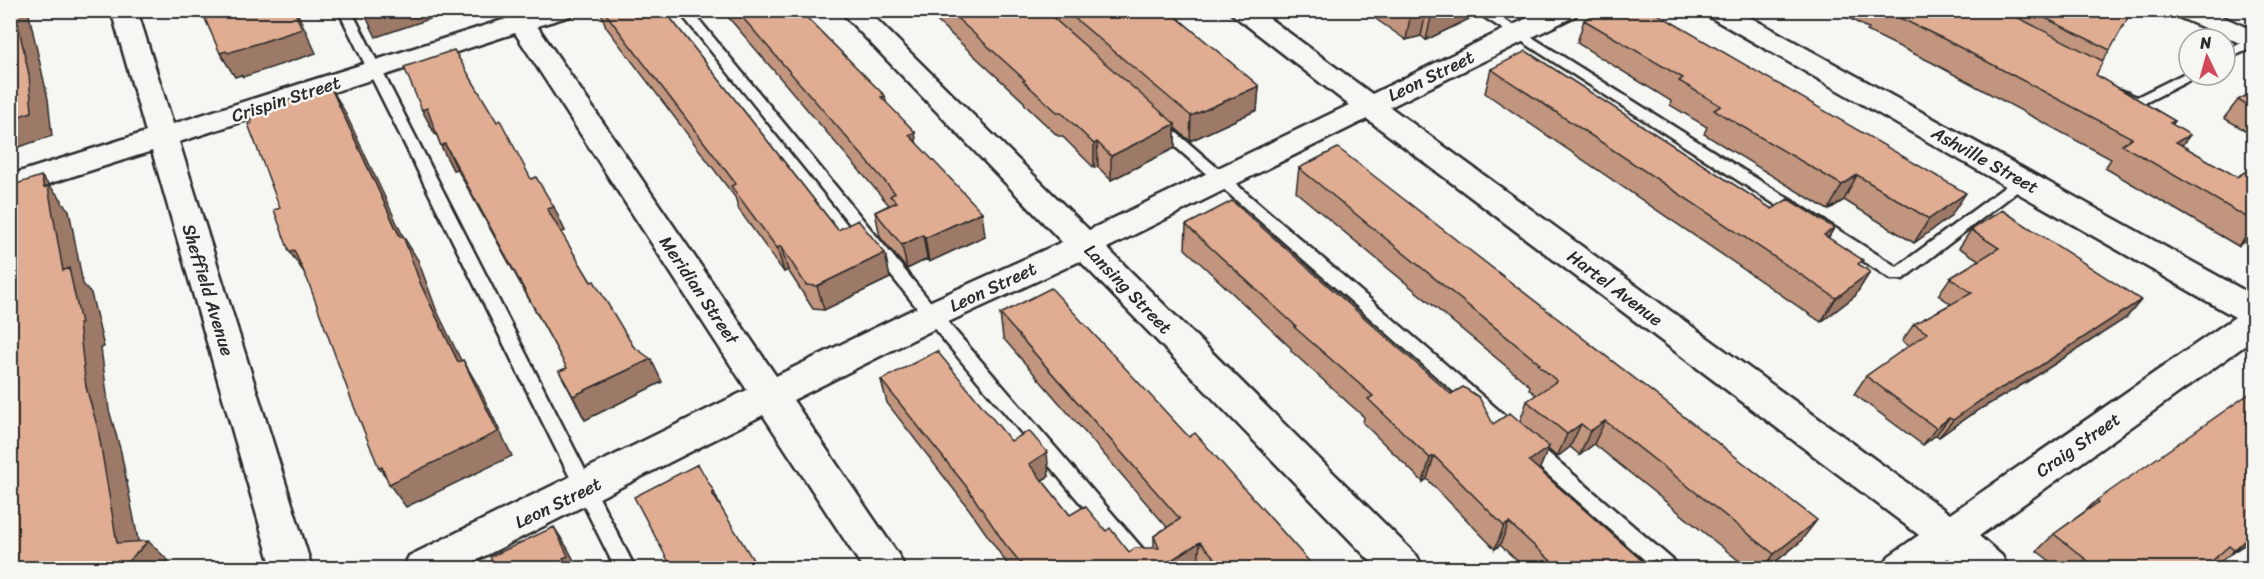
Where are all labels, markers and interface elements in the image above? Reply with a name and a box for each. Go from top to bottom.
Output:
north arrow [2177,27,2237,87]
text: N [2198,28,2213,58]
street label: Leon Street [1382,41,1480,111]
street label: Crispin Street [227,66,345,132]
street label: Ashville Street [1924,117,2045,203]
street label: Sheffield Avenue [173,220,243,360]
street label: Meridian Street [651,229,748,352]
street label: Lansing Street [1076,236,1180,342]
street label: Hartel Avenue [1560,241,1670,335]
street label: Leon Street [944,253,1042,321]
street label: Craig Street [2029,404,2127,486]
street label: Leon Street [509,468,607,538]

